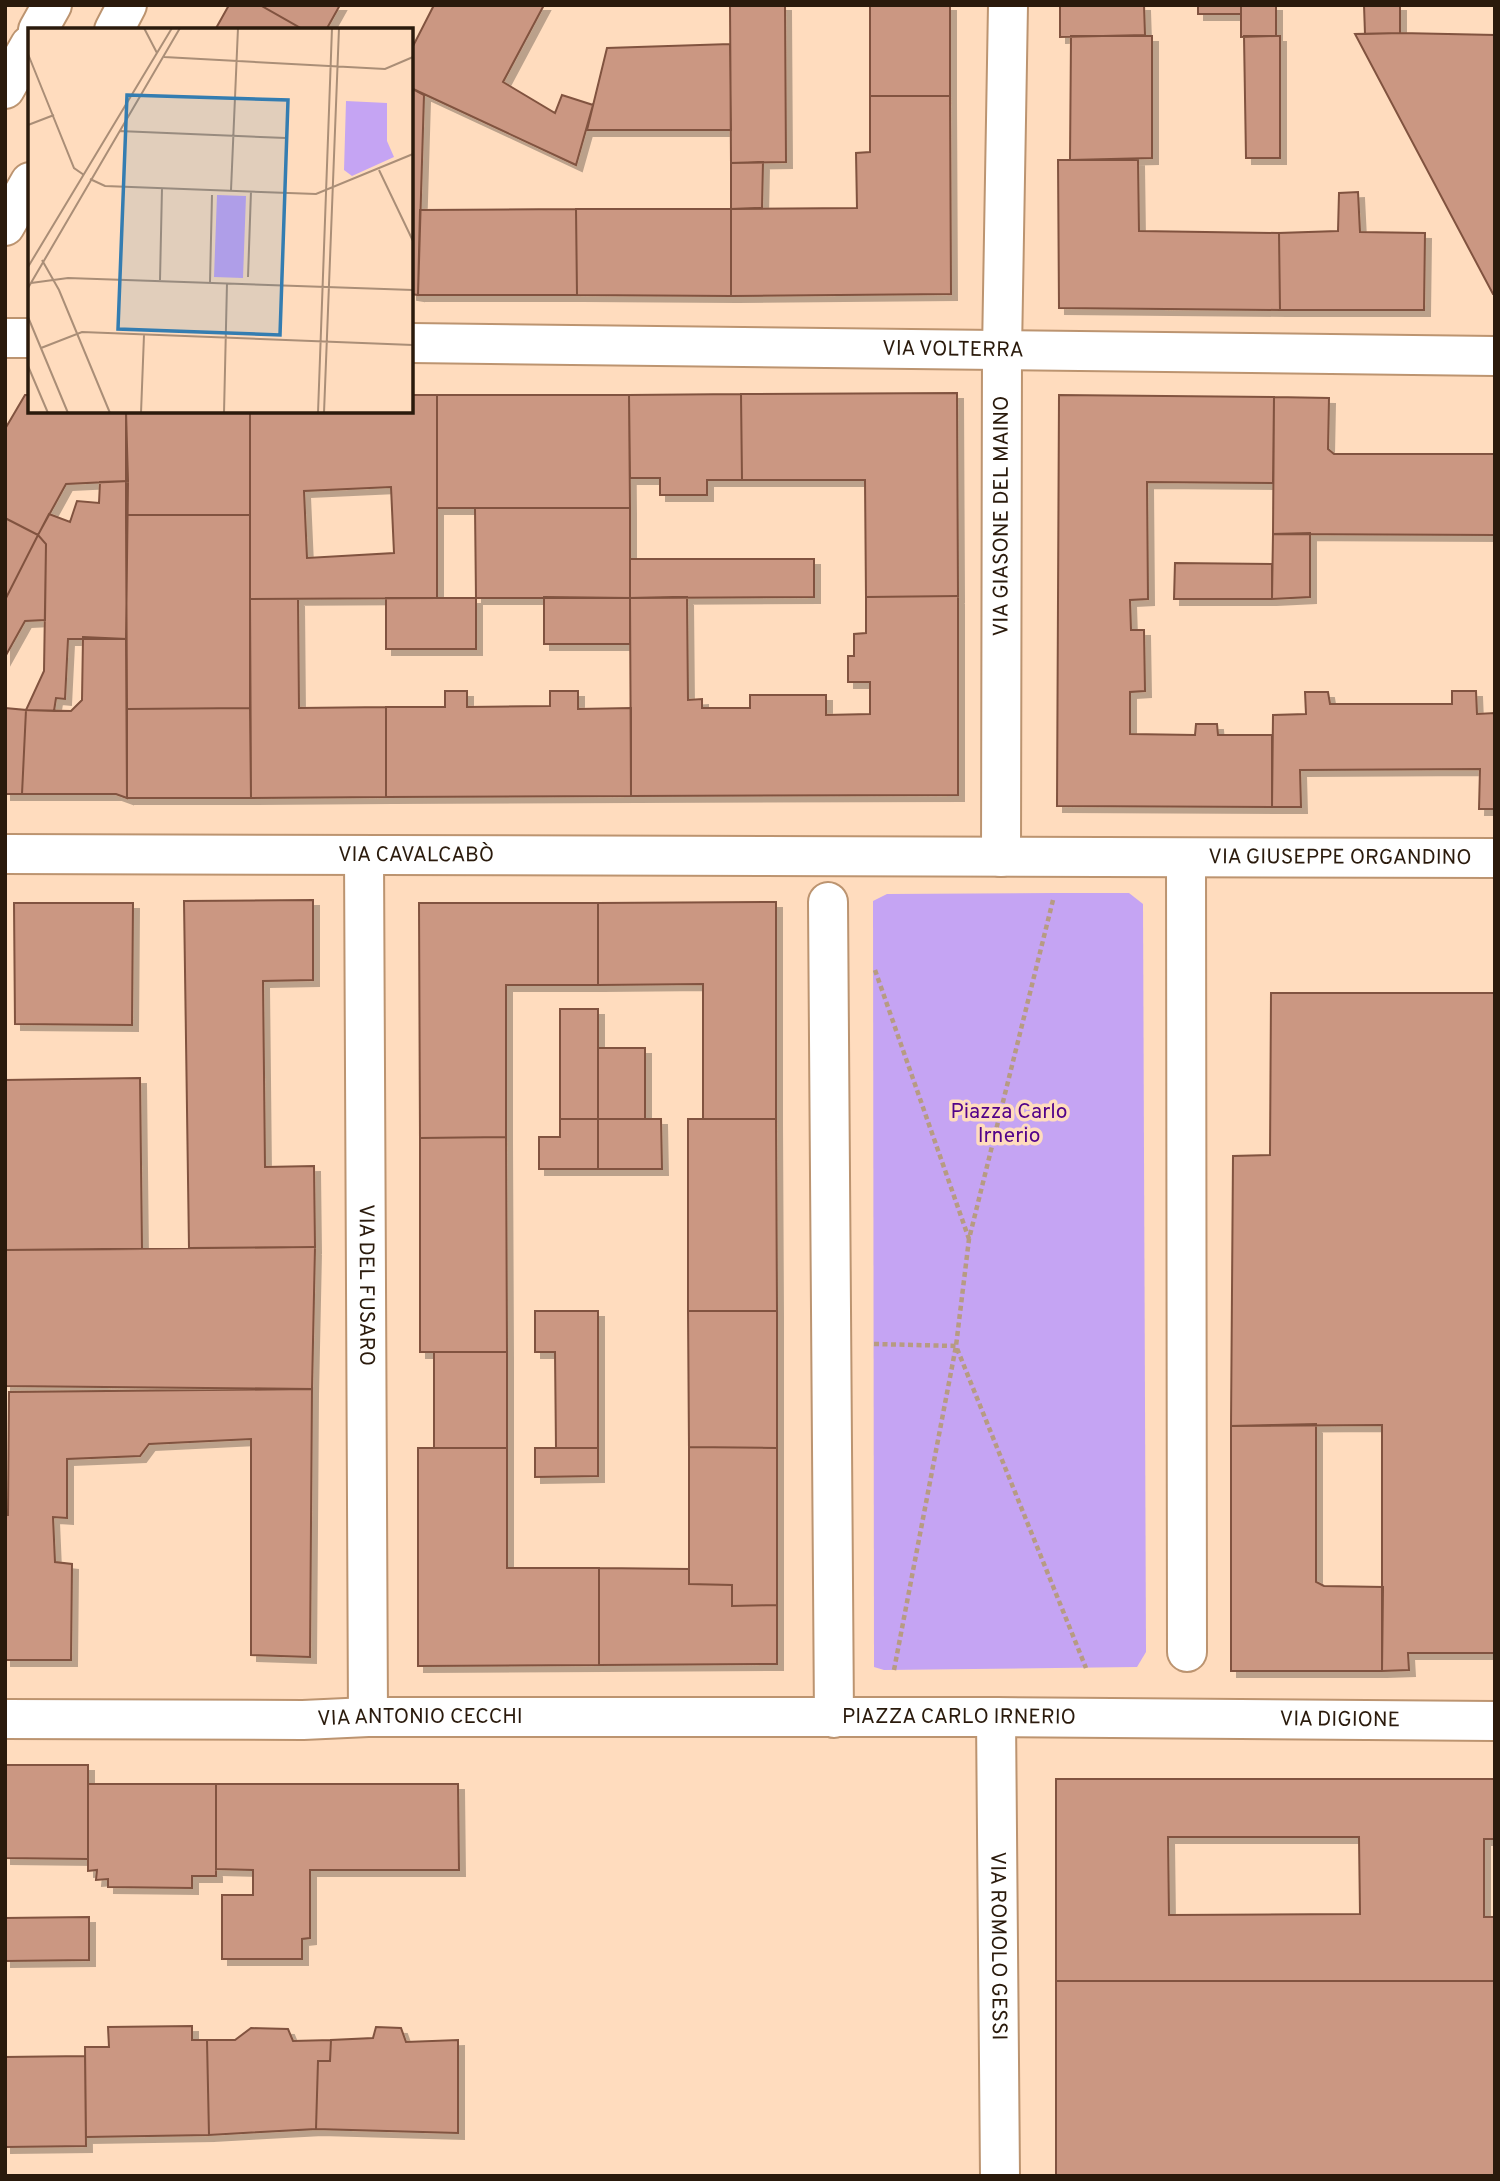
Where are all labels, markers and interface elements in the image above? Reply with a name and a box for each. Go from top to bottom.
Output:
inset map [28,28,413,413]
street label: VIA VOLTERRA [882,335,1024,364]
street label: VIA GIASONE DEL MAINO [988,396,1015,636]
street label: VIA CAVALCABÒ [338,841,494,869]
street label: VIA GIUSEPPE ORGANDINO [1208,844,1472,871]
park label: Piazza Carlo Irnerio [951,1099,1068,1150]
street label: VIA DEL FUSARO [352,1204,380,1366]
street label: PIAZZA CARLO IRNERIO [842,1703,1076,1731]
street label: VIA ANTONIO CECCHI [317,1704,523,1733]
street label: VIA DIGIONE [1279,1706,1400,1734]
street label: VIA ROMOLO GESSI [984,1851,1012,2041]

